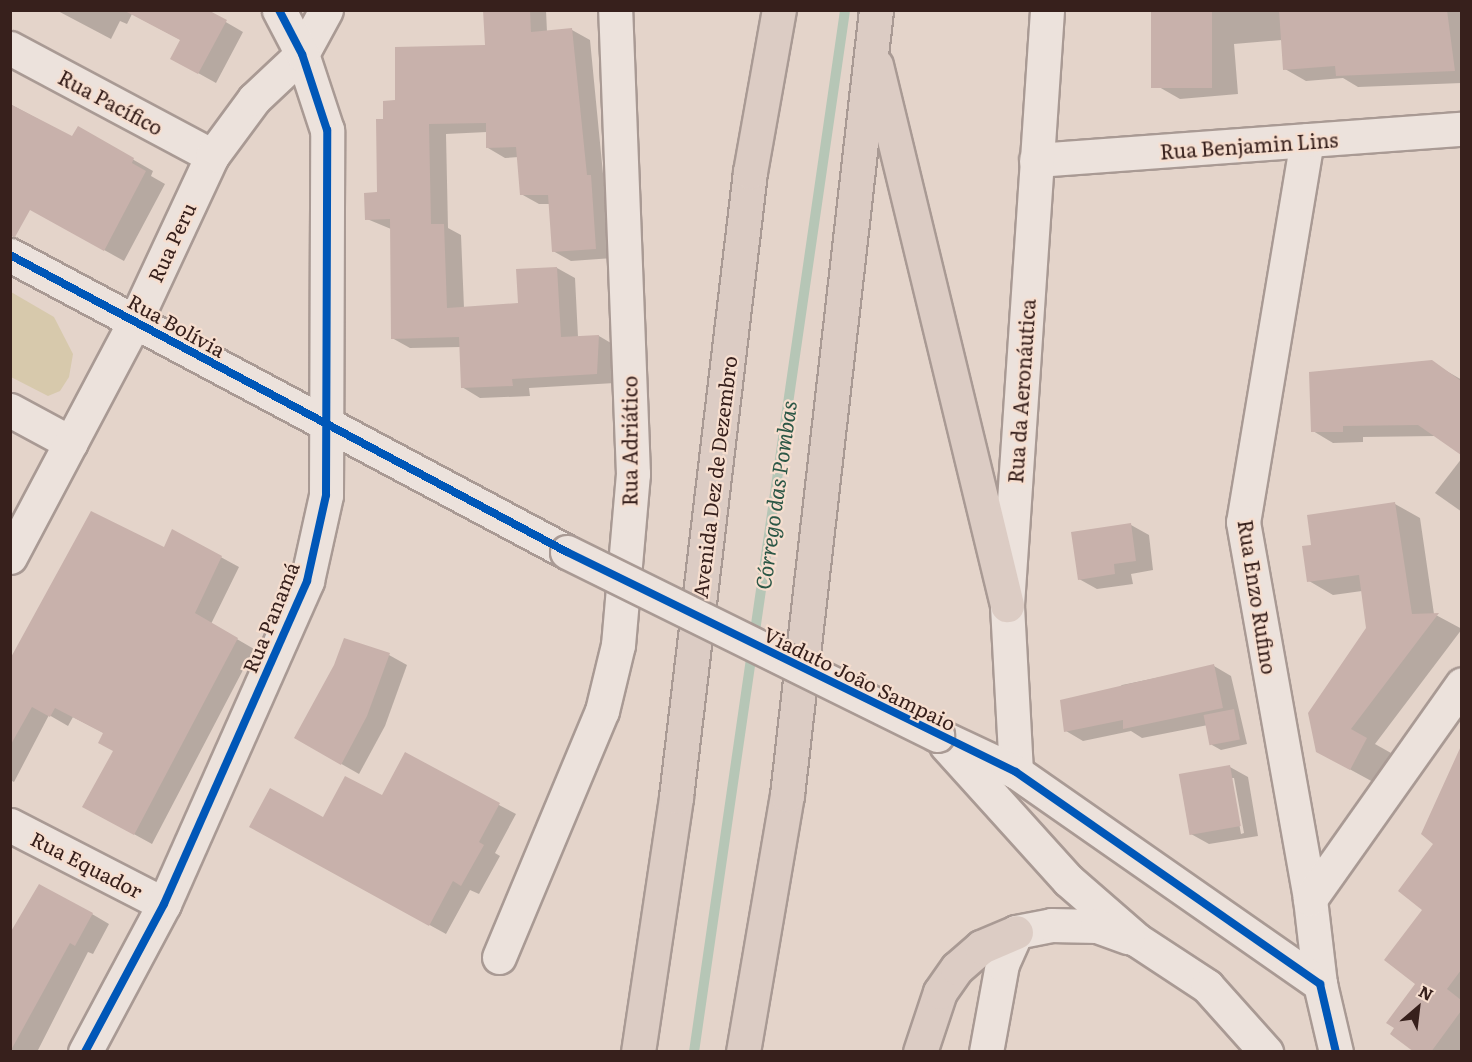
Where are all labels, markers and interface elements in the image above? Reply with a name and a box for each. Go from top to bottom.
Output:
street label: Rua Pacífico [55,64,167,140]
street label: Rua Benjamin Lins [1159,127,1339,163]
street label: Rua Peru [142,198,200,286]
street label: Rua Bolívia [124,288,230,362]
street label: Rua da Aeronáutica [1003,298,1039,484]
street label: Avenida Dez de Dezembro [687,354,741,600]
street label: Rua Adriático [617,376,641,506]
water label: Córrego das Pombas [749,399,801,591]
street label: Rua Enzo Rufino [1234,518,1282,676]
street label: Rua Panamá [237,558,303,676]
street label: Viaduto João Sampaio [760,621,960,735]
street label: Rua Equador [27,826,147,902]
north arrow [1388,978,1448,1038]
text: N [1415,978,1438,1006]

